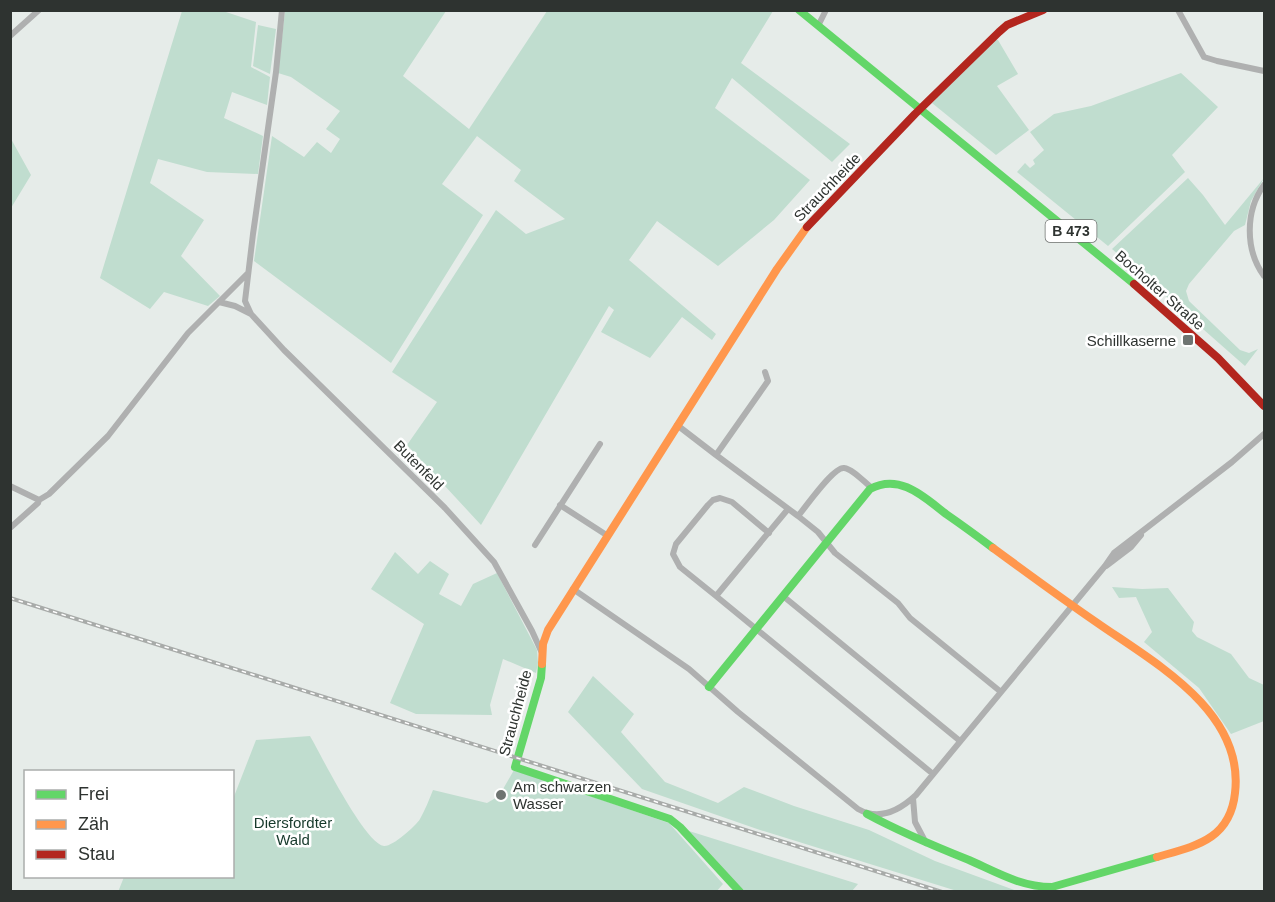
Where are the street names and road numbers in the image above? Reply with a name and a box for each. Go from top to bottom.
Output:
street label: Strauchheide [790,149,864,225]
road number: B 473 [1046,220,1096,242]
street label: Bocholter Straße [1112,247,1208,333]
street label: Butenfeld [391,437,447,493]
street label: Strauchheide [495,668,535,758]

